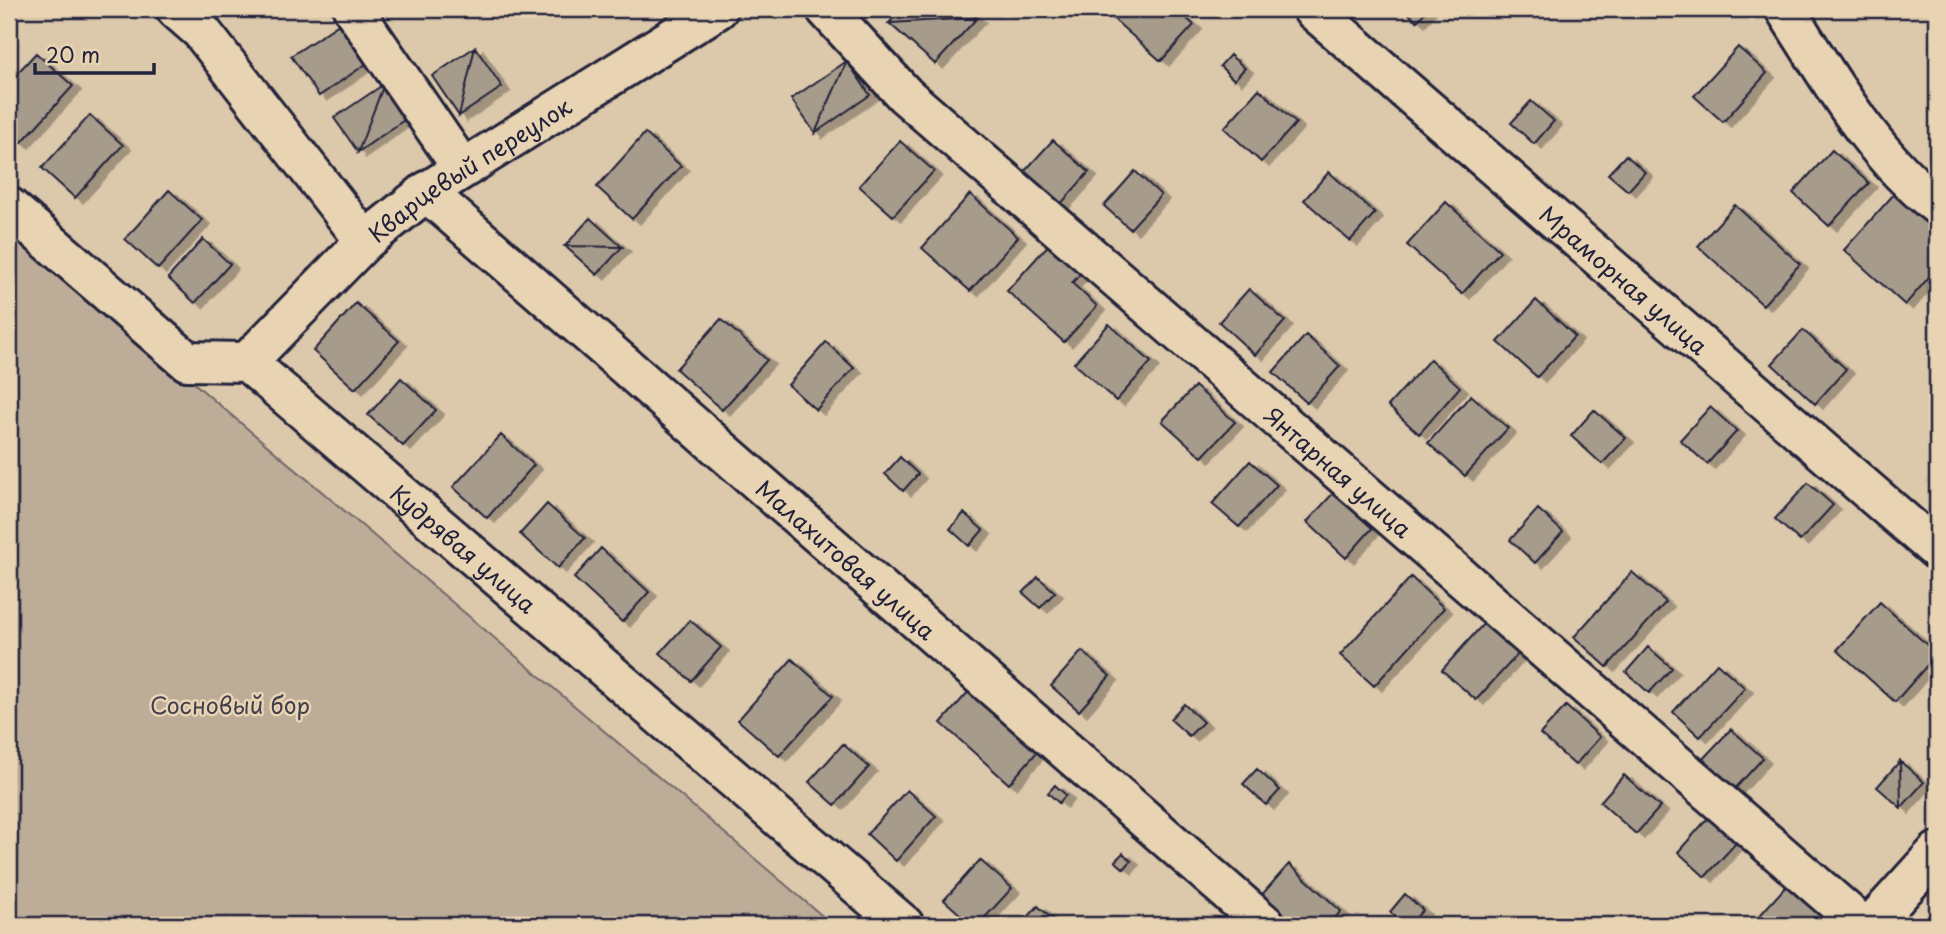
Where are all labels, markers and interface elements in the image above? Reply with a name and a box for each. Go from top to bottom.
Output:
scale bar [35,32,154,76]
text: 20 m [46,38,100,70]
street label: Кварцевый переулок [360,88,578,250]
street label: Мраморная улица [1532,196,1717,362]
street label: Янтарная улица [1257,397,1421,545]
street label: Малахитовая улица [749,471,944,648]
street label: Кудрявая улица [383,475,545,621]
park label: Сосновый бор [150,687,310,722]

